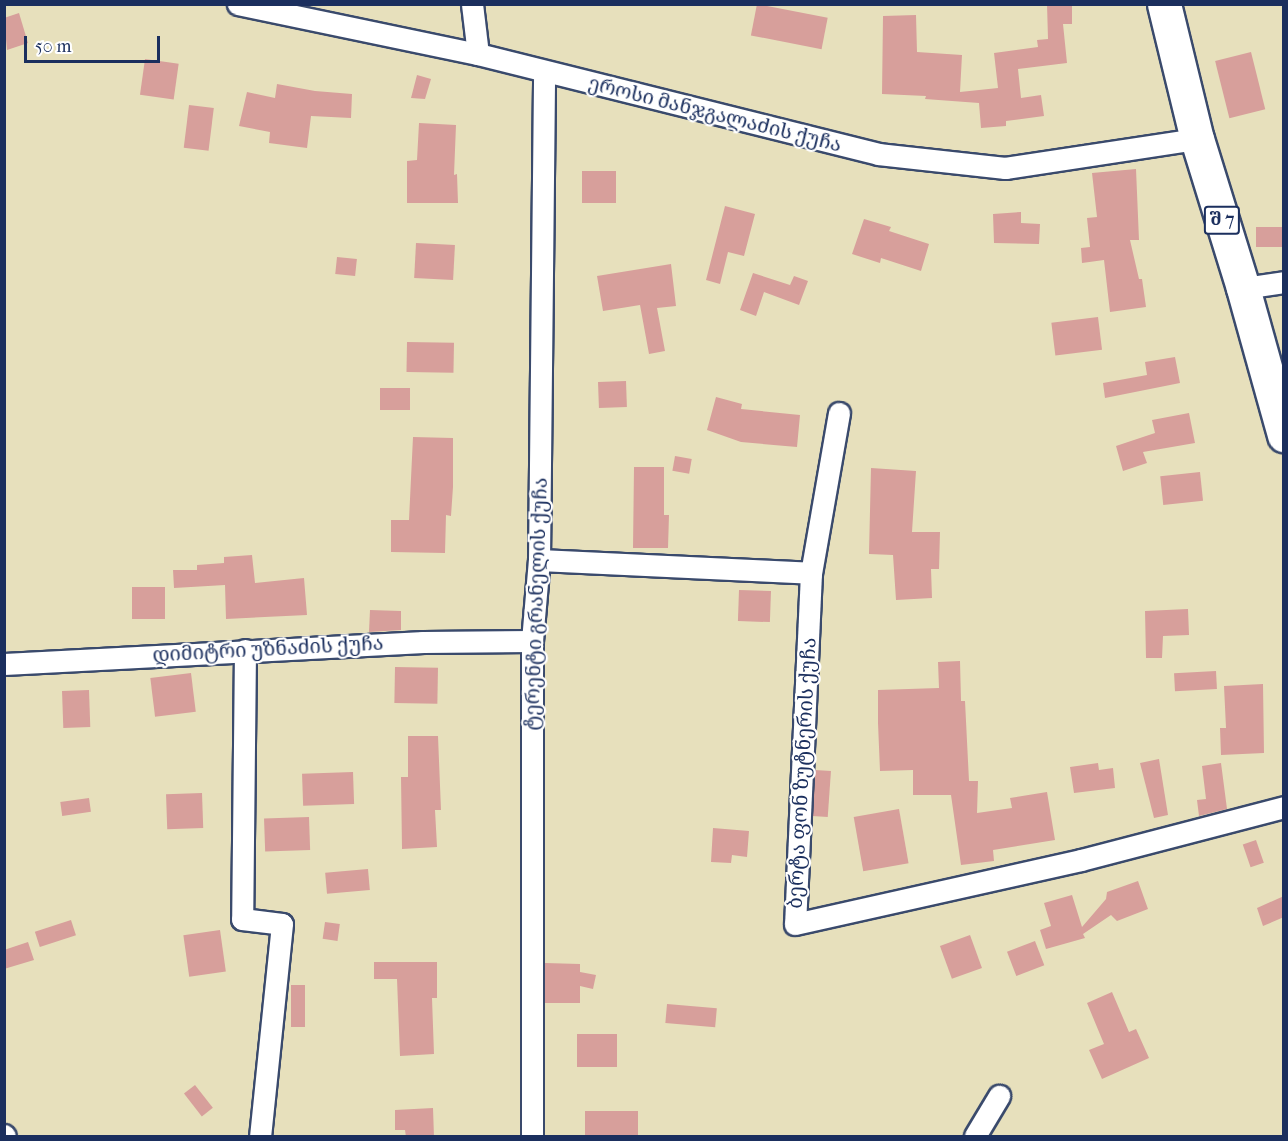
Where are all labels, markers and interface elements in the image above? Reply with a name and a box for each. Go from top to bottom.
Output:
scale bar [27,24,164,62]
text: 50 m [35,36,71,57]
street label: ეროსი მანჯგალაძის ქუჩა [586,71,844,157]
road number: შ 7 [1202,205,1242,235]
street label: ტერენტი გრანელის ქუჩა [520,477,552,731]
street label: დიმიტრი უზნაძის ქუჩა [152,631,384,667]
street label: ბერტა ფონ ზუტნერის ქუჩა [783,637,821,909]

